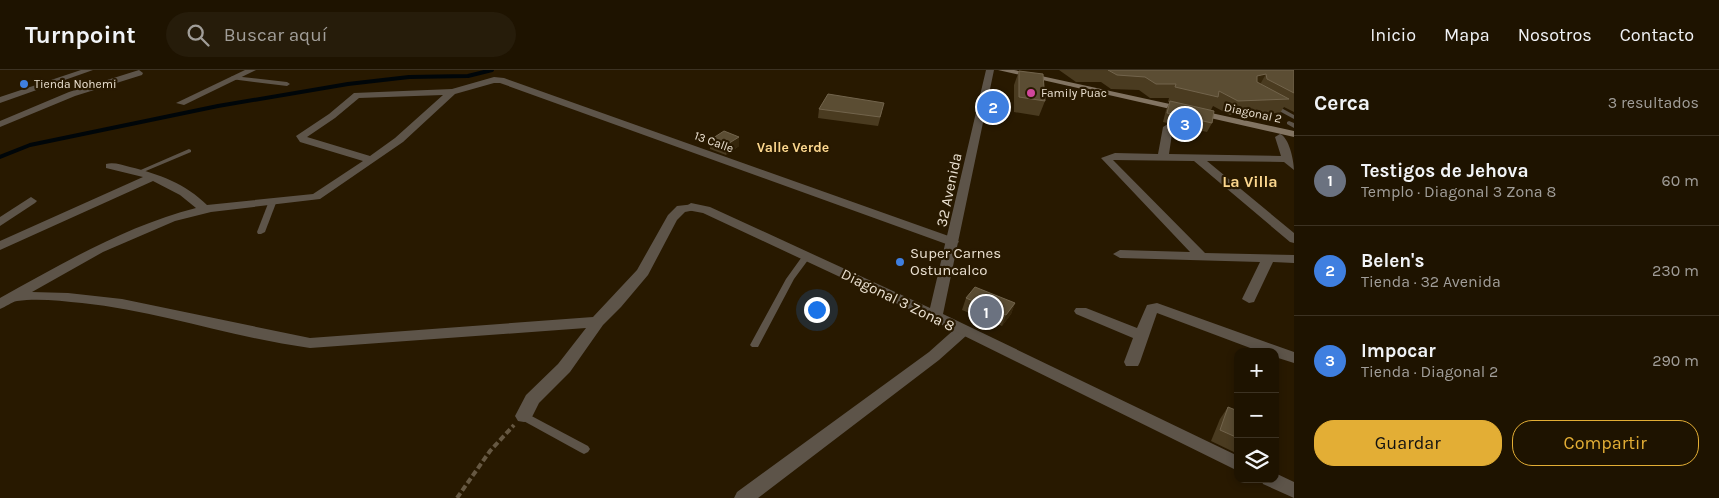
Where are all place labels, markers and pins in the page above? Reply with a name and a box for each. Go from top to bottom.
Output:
place label: Tienda Nohemi [34,77,117,91]
marker: Tienda Nohemi [18,78,30,90]
place label: Family Puac [1041,86,1107,100]
marker: Family Puac [1025,87,1037,99]
pin: 2 [977,88,1009,126]
pin: 3 [1169,105,1201,143]
place label: Super Carnes Ostuncalco [910,244,1001,279]
marker: Super Carnes Ostuncalco [894,256,906,268]
pin: 1 [970,293,1002,331]

